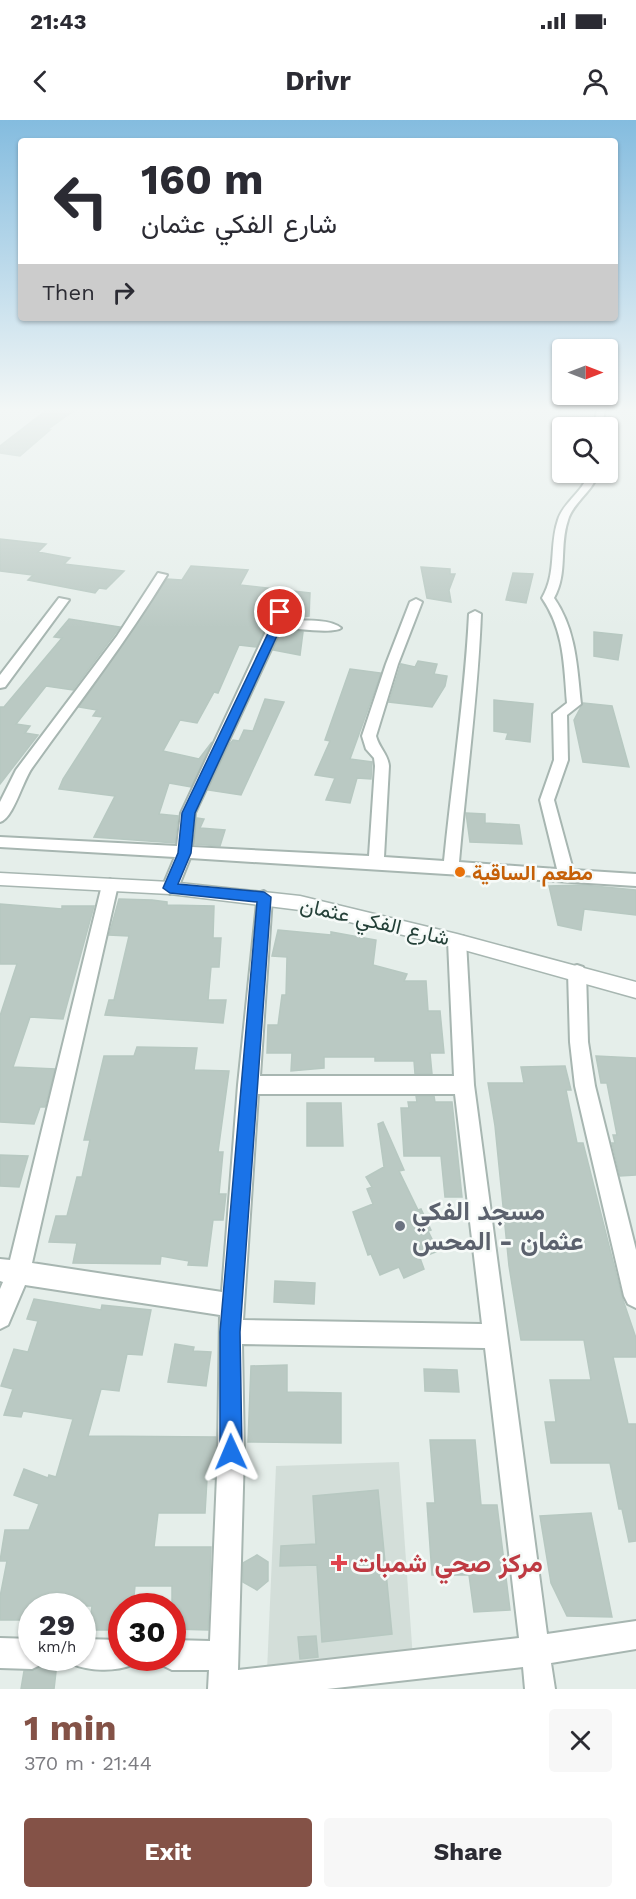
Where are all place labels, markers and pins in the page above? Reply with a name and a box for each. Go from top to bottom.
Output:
pin [254,586,305,637]
place label: مطعم الساقية [472,860,593,887]
marker: مطعم الساقية [453,865,467,879]
place label: مسجد الفكي عثمان - المحس [412,1196,584,1257]
marker: مسجد الفكي عثمان - المحس [393,1219,407,1233]
place label: مركز صحي شمبات [352,1548,543,1585]
marker: مركز صحي شمبات [330,1554,348,1572]

